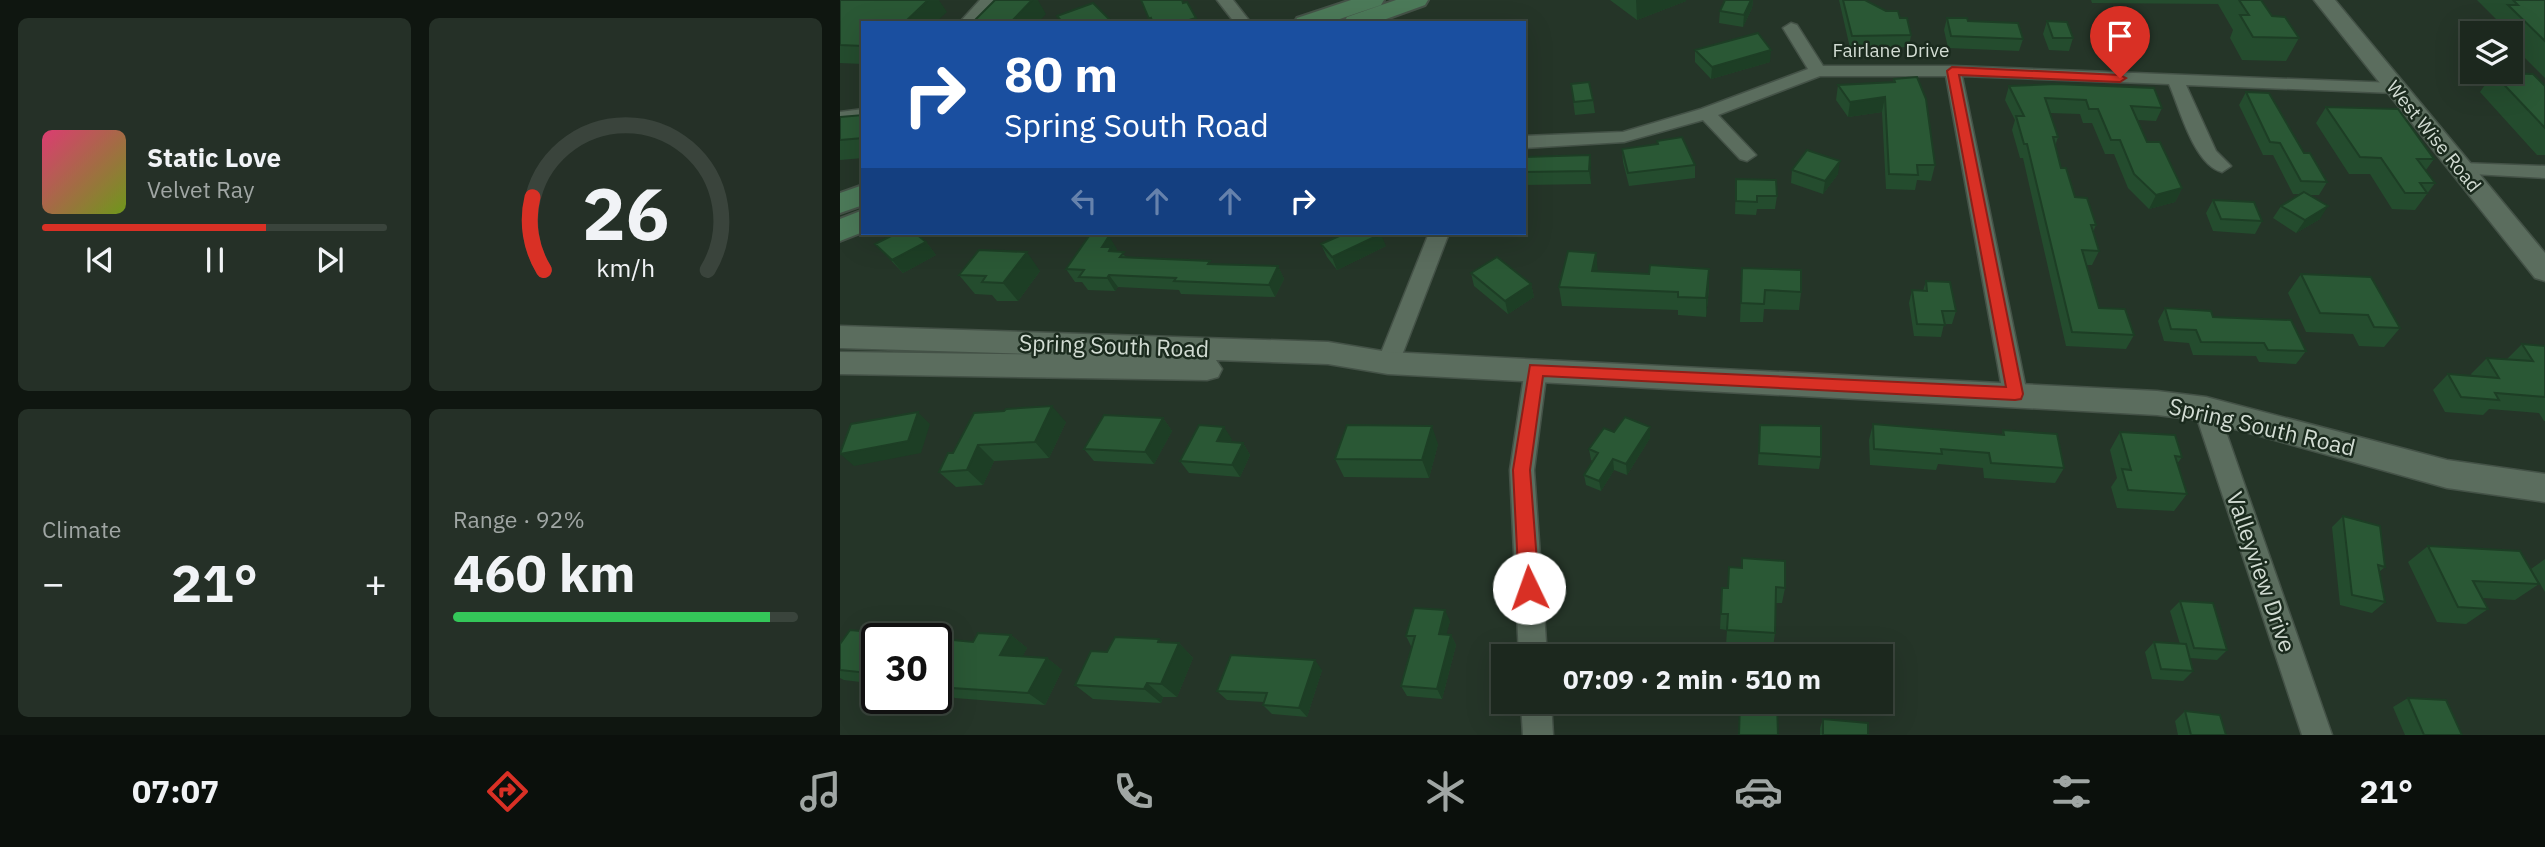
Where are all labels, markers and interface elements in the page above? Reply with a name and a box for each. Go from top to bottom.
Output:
pin [2090,6,2150,78]
icon: arrive [2101,17,2139,55]
map controls [2460,21,2523,84]
button: layers [2460,21,2523,84]
street label: Fairlane Drive [1833,38,1949,62]
text: 80 m [1004,42,1118,105]
icon: right [889,49,980,140]
street label: West Wise Road [2382,75,2486,197]
text: Spring South Road [1004,104,1269,146]
text: Static Love [147,140,281,174]
text: 26 [582,166,669,261]
text: Velvet Ray [147,174,254,204]
icon: left [1065,182,1103,220]
icon: ahead [1138,182,1176,220]
icon: ahead [1211,182,1249,220]
icon: right [1284,182,1322,220]
icon: previous [81,241,119,279]
icon: pause [196,241,234,279]
icon: next [311,241,349,279]
text: km/h [596,251,655,284]
street label: Spring South Road [1018,327,1210,363]
street label: Spring South Road [2166,390,2358,462]
street label: Valleyview Drive [2220,487,2303,656]
text: Range · 92% [453,504,585,534]
text: Climate [42,514,121,544]
text: 460 km [453,539,635,606]
text: 21° [171,549,258,616]
position arrow [1492,551,1566,625]
text: − [42,558,65,607]
text: + [364,558,387,607]
speed limit sign: 30 [861,623,952,714]
text: 07:09 · 2 min · 510 m [1563,662,1821,696]
icon: directions [483,767,532,816]
icon: music [796,767,845,816]
icon: phone [1109,767,1158,816]
icon: climate [1421,767,1470,816]
icon: car [1734,767,1783,816]
icon: filters [2047,767,2096,816]
text: 07:07 [132,770,219,812]
text: 21° [2360,770,2413,812]

